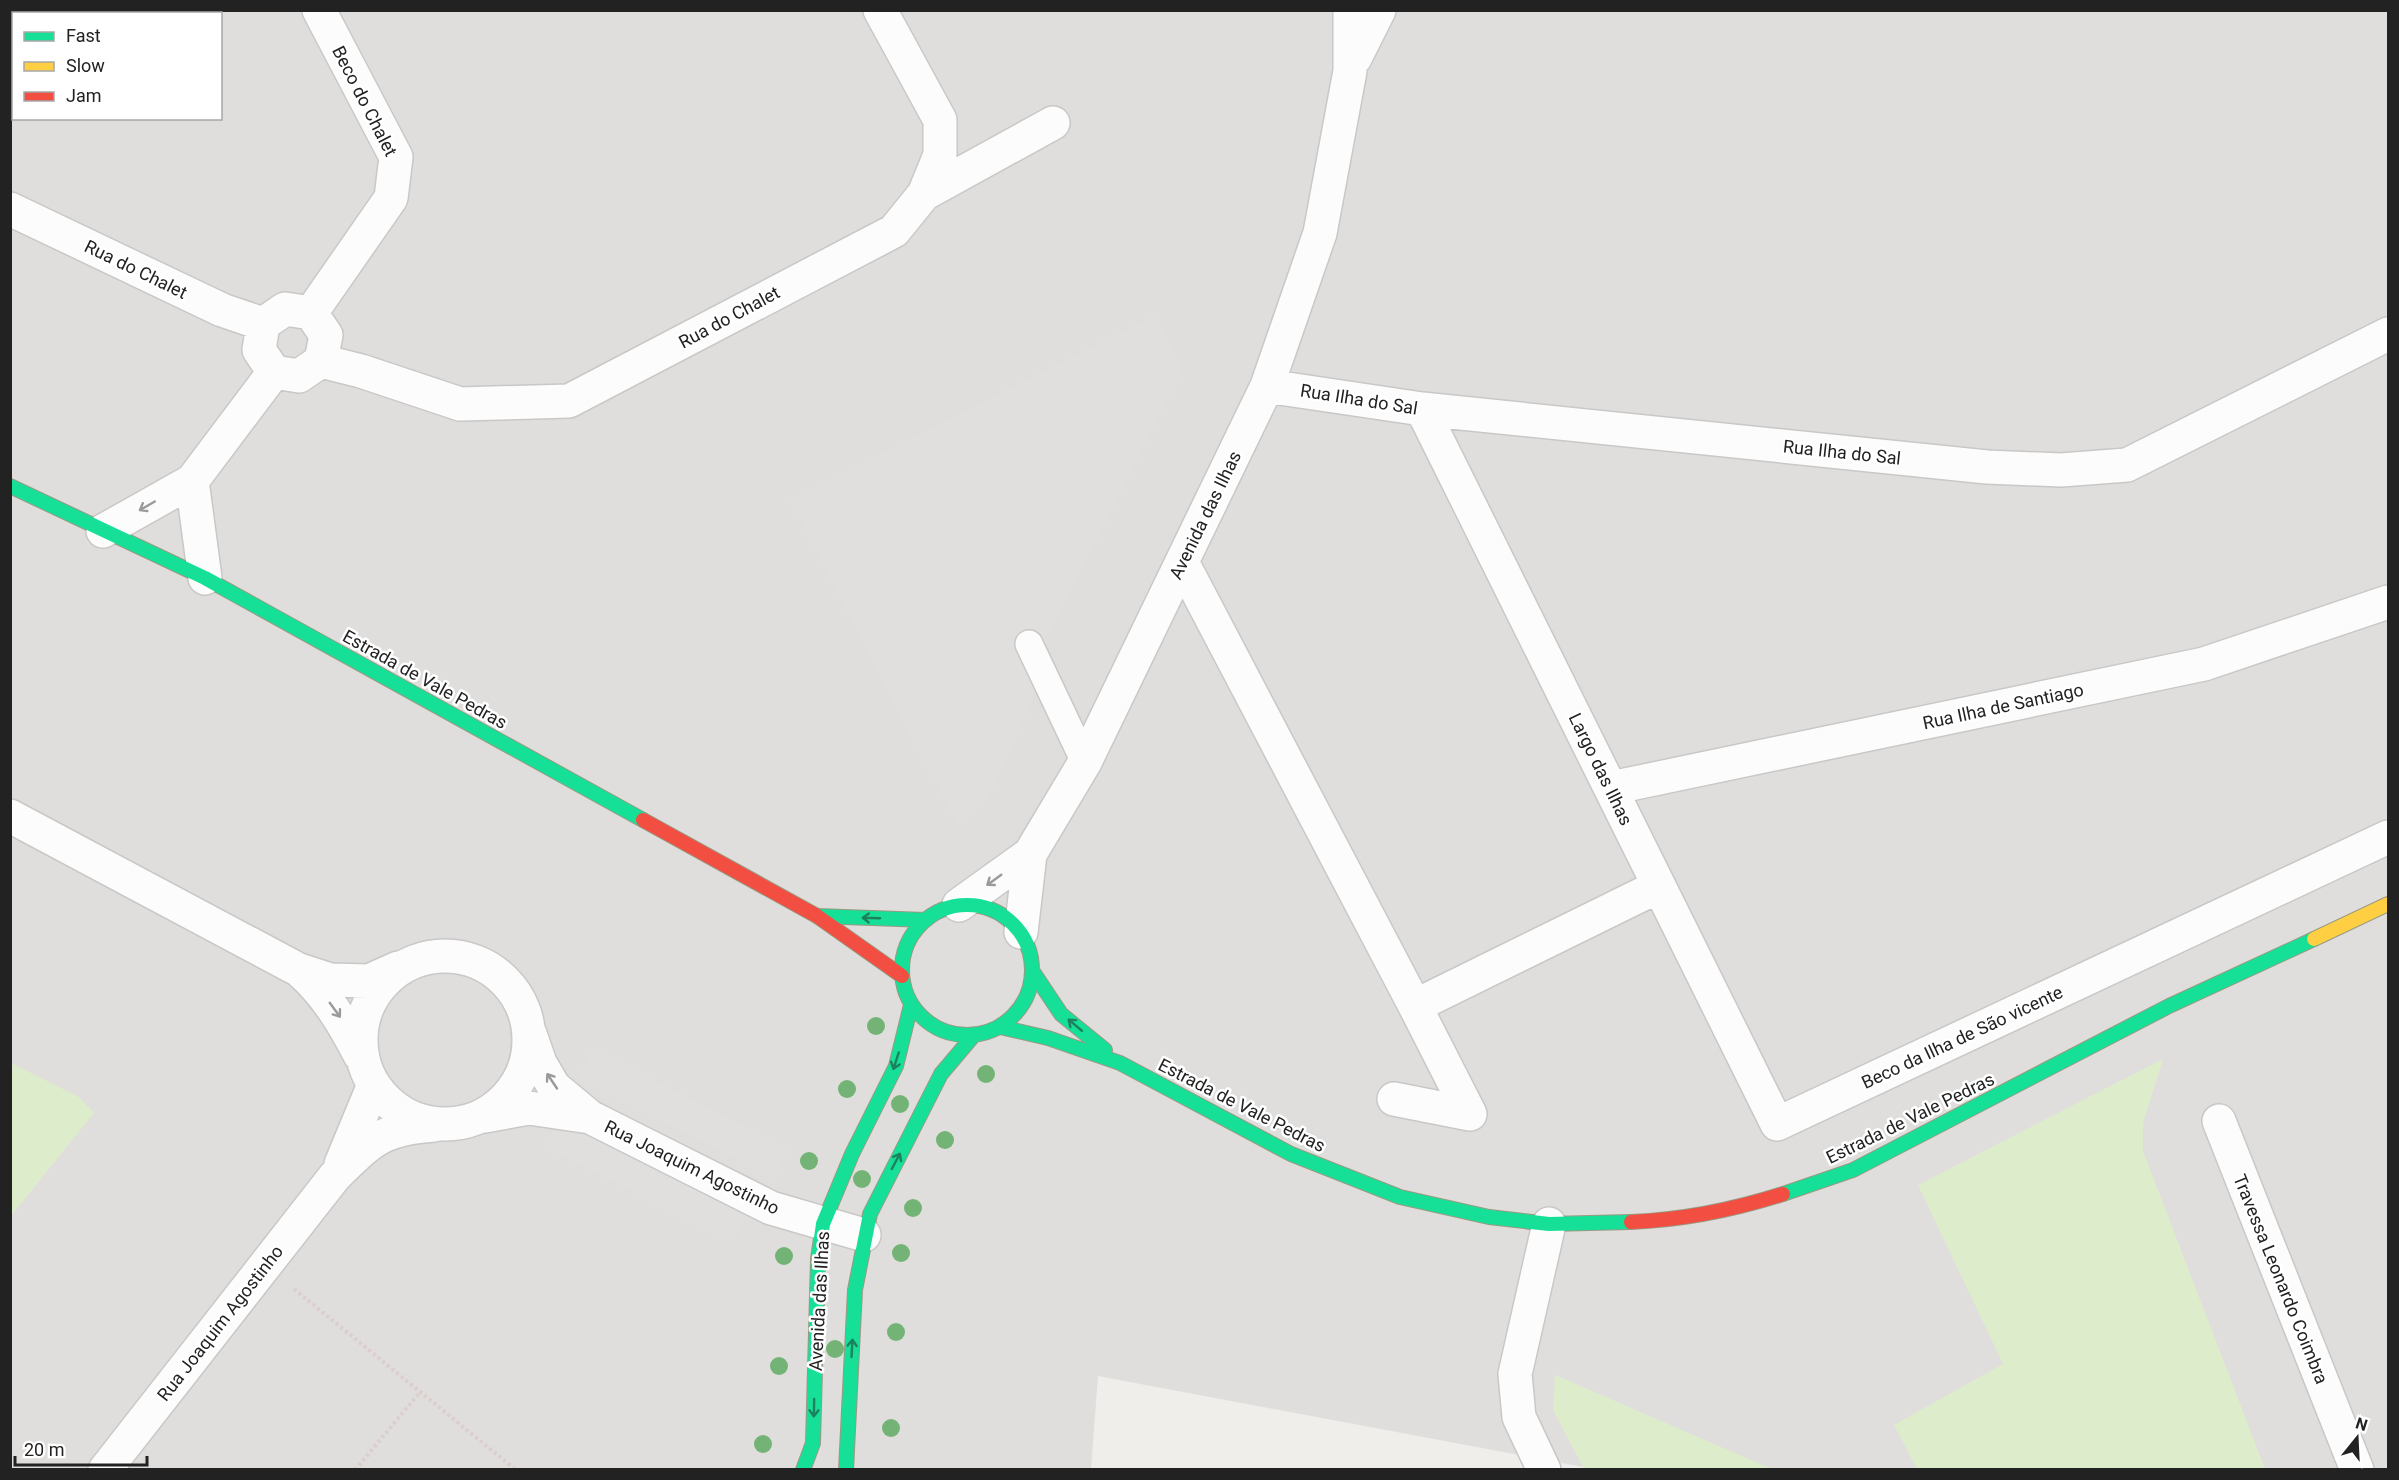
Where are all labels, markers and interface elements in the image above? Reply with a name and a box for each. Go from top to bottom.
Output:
legend [12,12,222,120]
text: Fast [66,25,101,46]
street label: Beco do Chalet [328,42,402,160]
text: Slow [66,55,105,76]
text: Jam [66,85,102,106]
street label: Rua do Chalet [81,235,191,303]
street label: Rua do Chalet [675,282,783,352]
street label: Rua Ilha do Sal [1299,379,1419,419]
street label: Rua Ilha do Sal [1782,435,1902,469]
street label: Avenida das Ilhas [1165,447,1245,583]
one-way arrow [139,500,156,512]
street label: Estrada de Vale Pedras [339,625,511,733]
street label: Rua Ilha de Santiago [1921,679,2085,733]
street label: Largo das Ilhas [1565,709,1637,829]
one-way arrow [987,873,1003,886]
one-way arrow [862,912,882,923]
street label: Beco da Ilha de São vicente [1858,981,2066,1093]
one-way arrow [328,1001,341,1017]
one-way arrow [1067,1019,1083,1032]
one-way arrow [890,1051,901,1070]
street label: Estrada de Vale Pedras [1155,1054,1329,1156]
street label: Estrada de Vale Pedras [1822,1068,1998,1168]
one-way arrow [546,1074,558,1090]
street label: Rua Joaquim Agostinho [601,1116,783,1218]
one-way arrow [890,1153,902,1170]
street label: Travessa Leonardo Coimbra [2229,1171,2333,1387]
street label: Avenida das Ilhas [805,1230,833,1372]
street label: Rua Joaquim Agostinho [153,1241,287,1405]
one-way arrow [846,1339,857,1359]
one-way arrow [808,1397,820,1417]
north arrow [2327,1408,2387,1468]
text: N [2353,1413,2370,1435]
scale bar [15,1429,147,1467]
text: 20 m [24,1439,64,1460]

